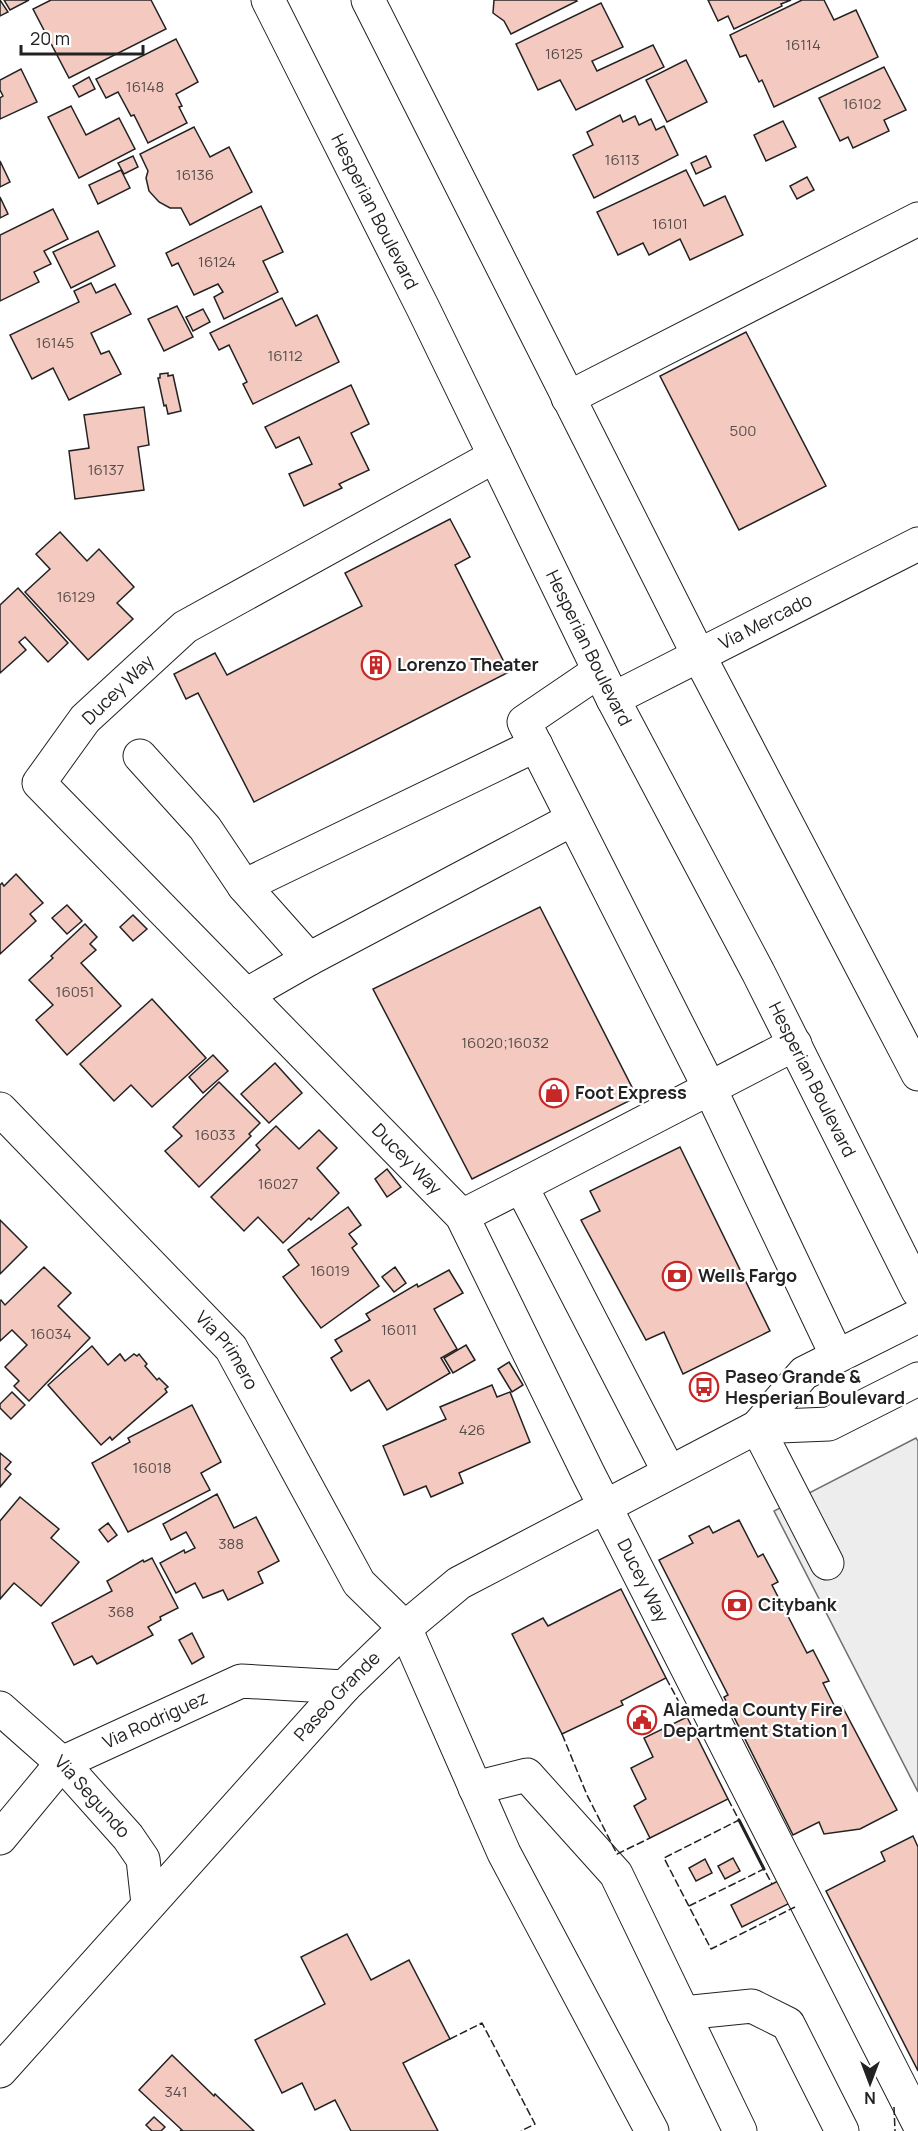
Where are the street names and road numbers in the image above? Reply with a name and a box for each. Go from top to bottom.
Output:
street label: Hesperian Boulevard [326,130,425,293]
street label: Hesperian Boulevard [541,566,638,730]
street label: Via Mercado [714,587,816,654]
street label: Ducey Way [76,649,159,729]
street label: Hesperian Boulevard [764,997,862,1161]
street label: Ducey Way [367,1118,448,1200]
street label: Via Primero [191,1305,264,1394]
street label: Ducey Way [612,1534,675,1627]
street label: Paseo Grande [288,1646,385,1746]
street label: Via Rodriguez [99,1685,211,1754]
street label: Via Segundo [50,1749,136,1843]

